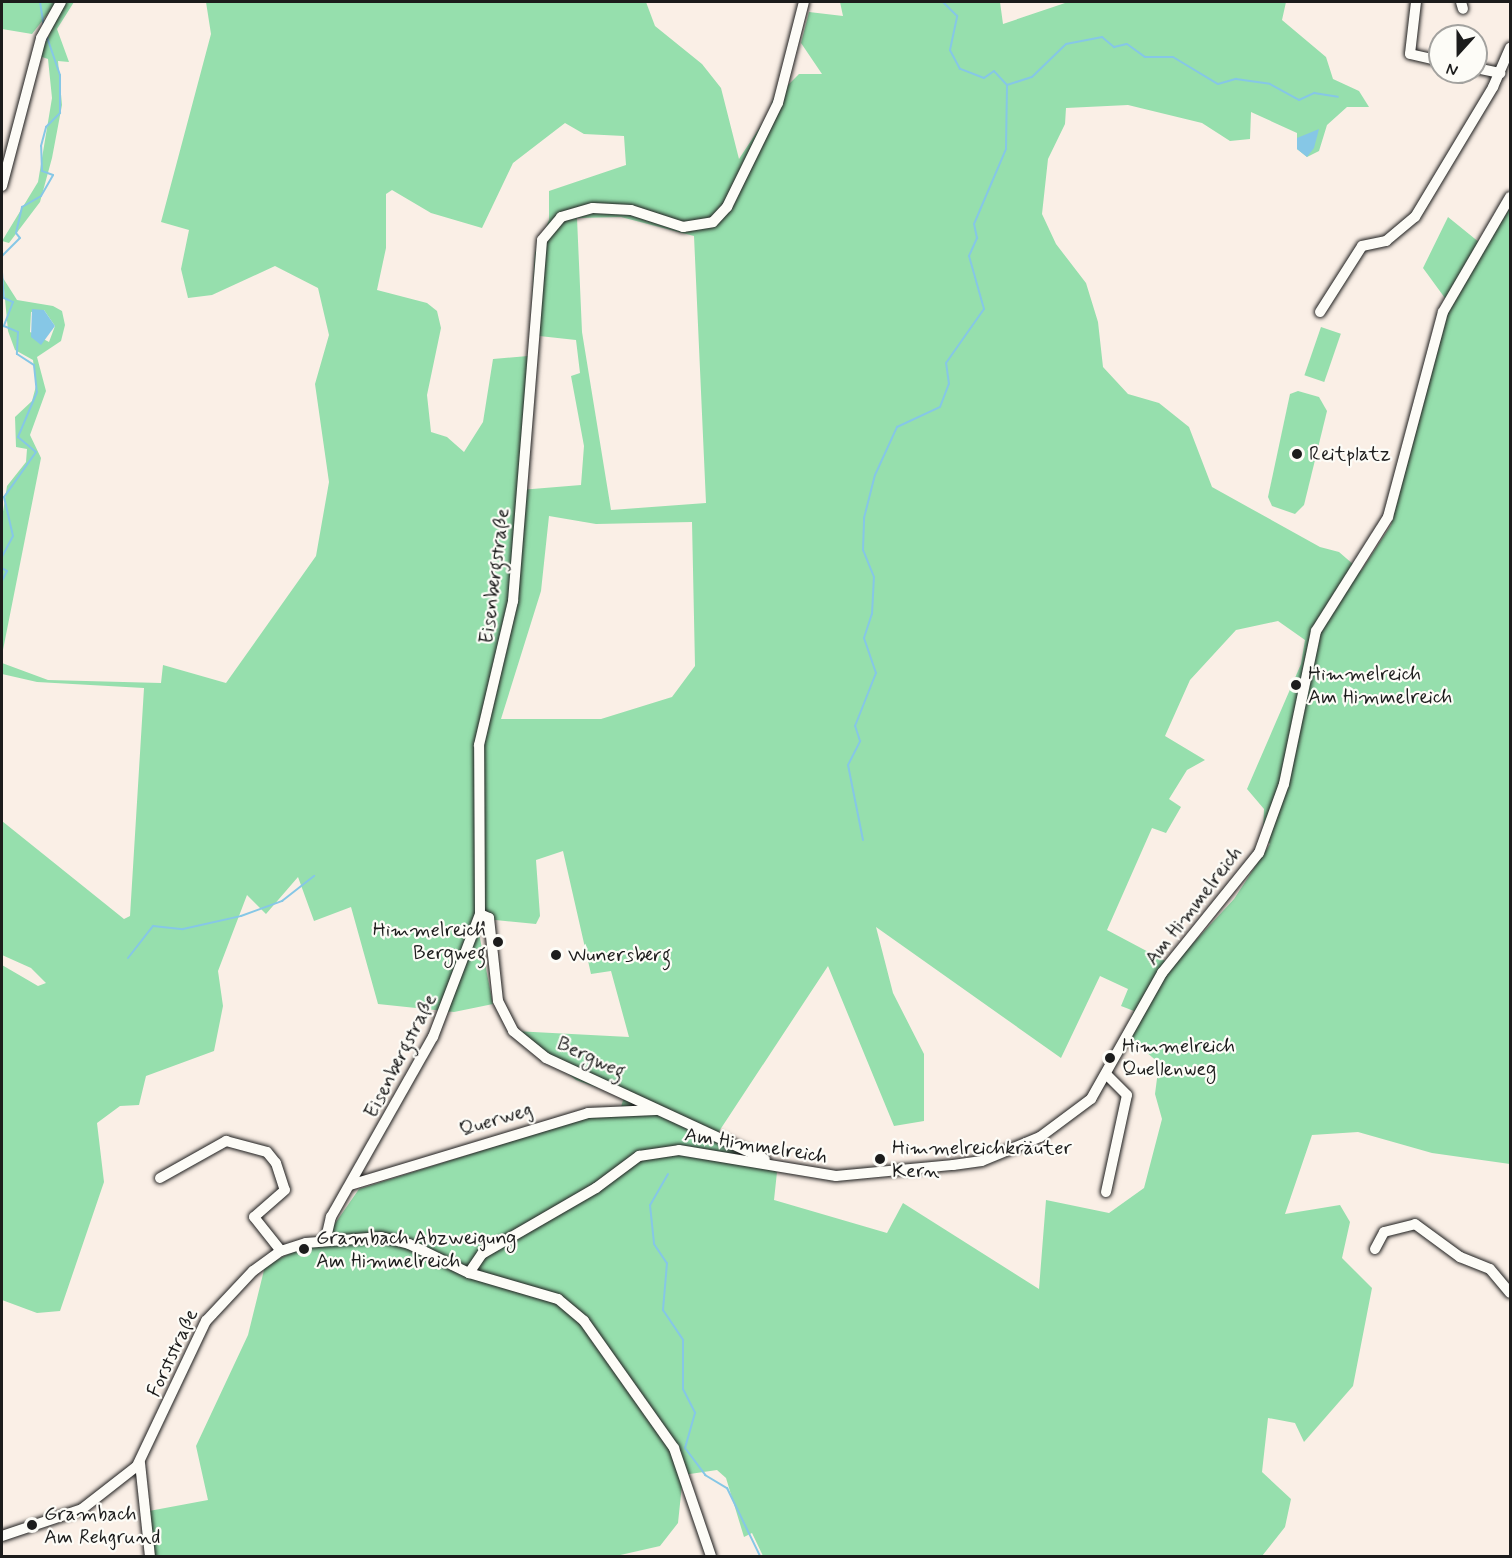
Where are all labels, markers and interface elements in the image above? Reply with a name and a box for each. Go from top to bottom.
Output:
north arrow [1428,24,1488,84]
text: N [1443,58,1461,81]
place label: Reitplatz [1309,442,1391,466]
marker: Reitplatz [1290,447,1304,461]
street label: Eisenbergstraße [475,507,515,645]
place label: Himmelreich Am Himmelreich [1308,662,1456,709]
marker: Himmelreich Am Himmelreich [1289,678,1303,692]
street label: Am Himmelreich [1139,840,1249,972]
place label: Himmelreich Bergweg [373,918,486,965]
marker: Himmelreich Bergweg [491,935,505,949]
place label: Wunersberg [568,943,671,967]
marker: Wunersberg [549,948,563,962]
street label: Eisenbergstraße [359,990,443,1122]
street label: Bergweg [553,1032,629,1084]
place label: Himmelreich Quellenweg [1122,1034,1235,1081]
marker: Himmelreich Quellenweg [1103,1051,1117,1065]
street label: Querweg [457,1098,535,1142]
street label: Am Himmelreich [681,1123,831,1169]
place label: Himmelreichkräuter Kern [892,1136,1072,1183]
marker: Himmelreichkräuter Kern [873,1152,887,1166]
place label: Grambach Abzweigung Am Himmelreich [316,1226,516,1273]
marker: Grambach Abzweigung Am Himmelreich [297,1242,311,1256]
street label: Forststraße [142,1305,204,1401]
place label: Grambach Am Rehgrund [44,1502,158,1549]
marker: Grambach Am Rehgrund [25,1518,39,1532]

